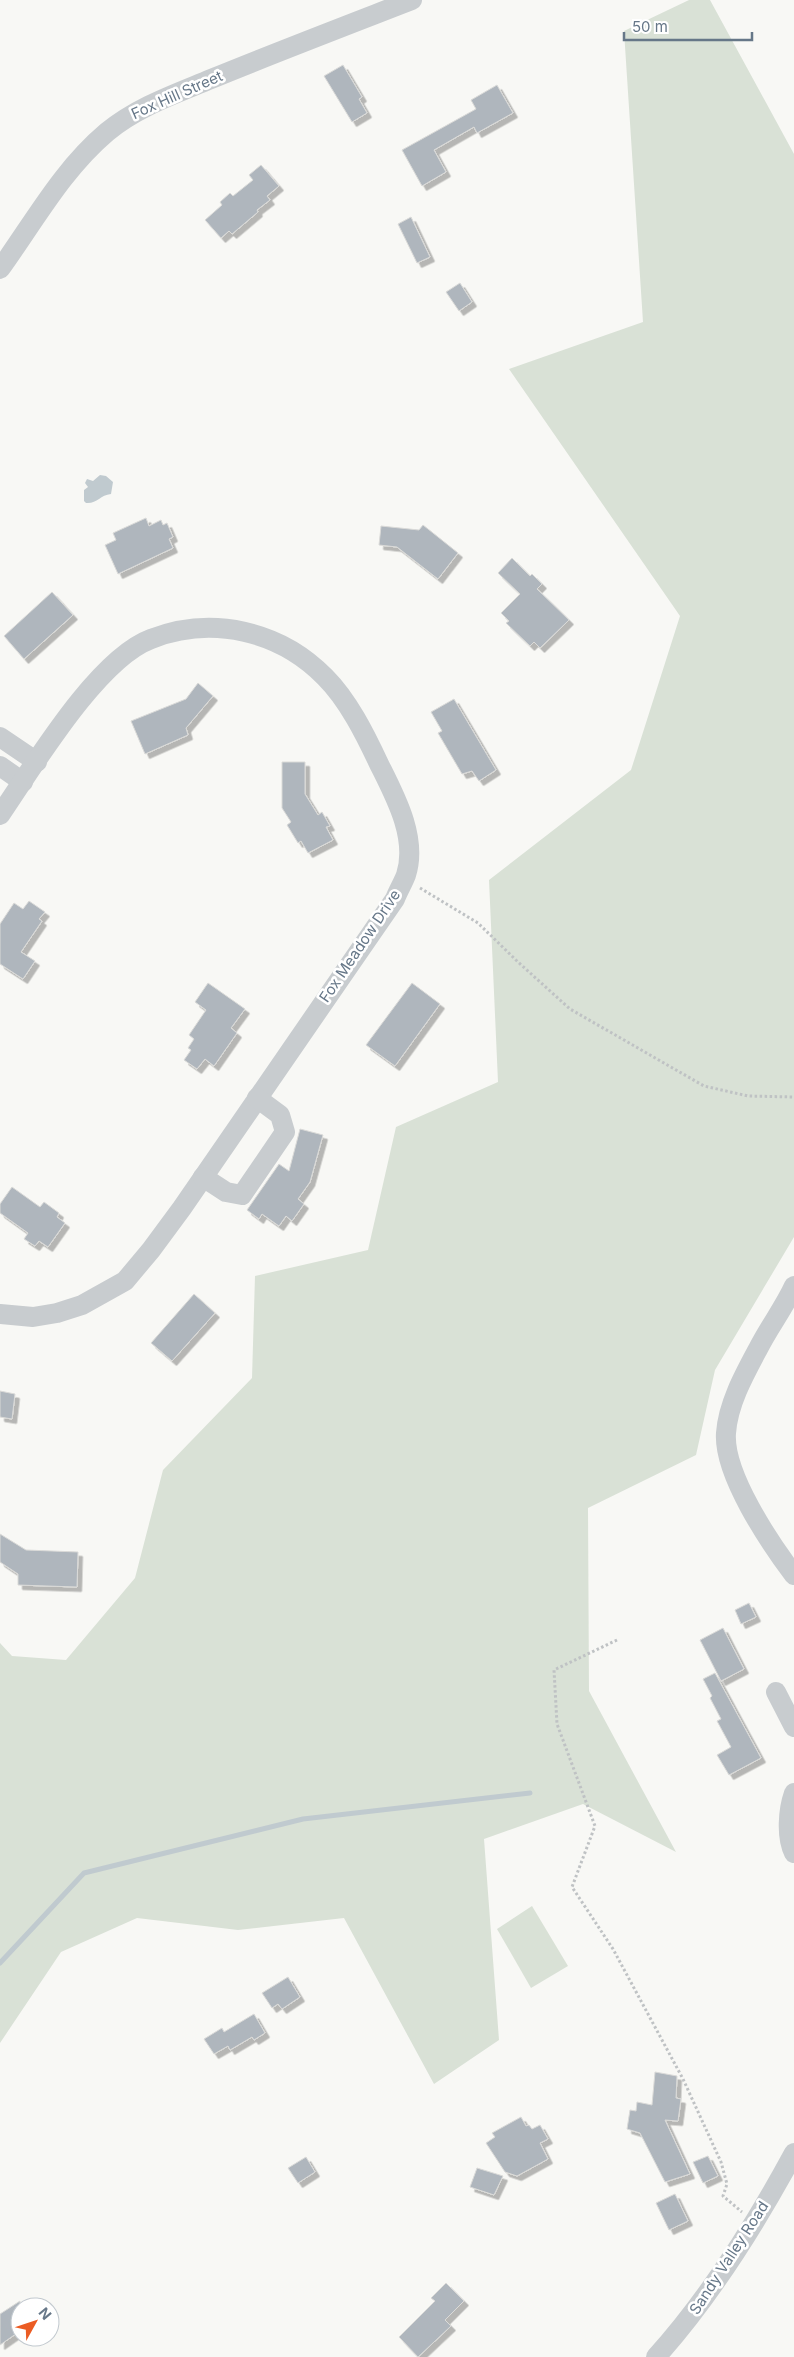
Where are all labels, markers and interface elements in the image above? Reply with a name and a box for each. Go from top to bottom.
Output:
scale bar [624,10,752,42]
text: 50 m [632,17,668,36]
street label: Fox Hill Street [128,66,225,123]
street label: Fox Meadow Drive [315,886,404,1006]
street label: Sandy Valley Road [685,2197,772,2318]
north arrow [10,2297,60,2347]
text: N [35,2304,55,2323]

